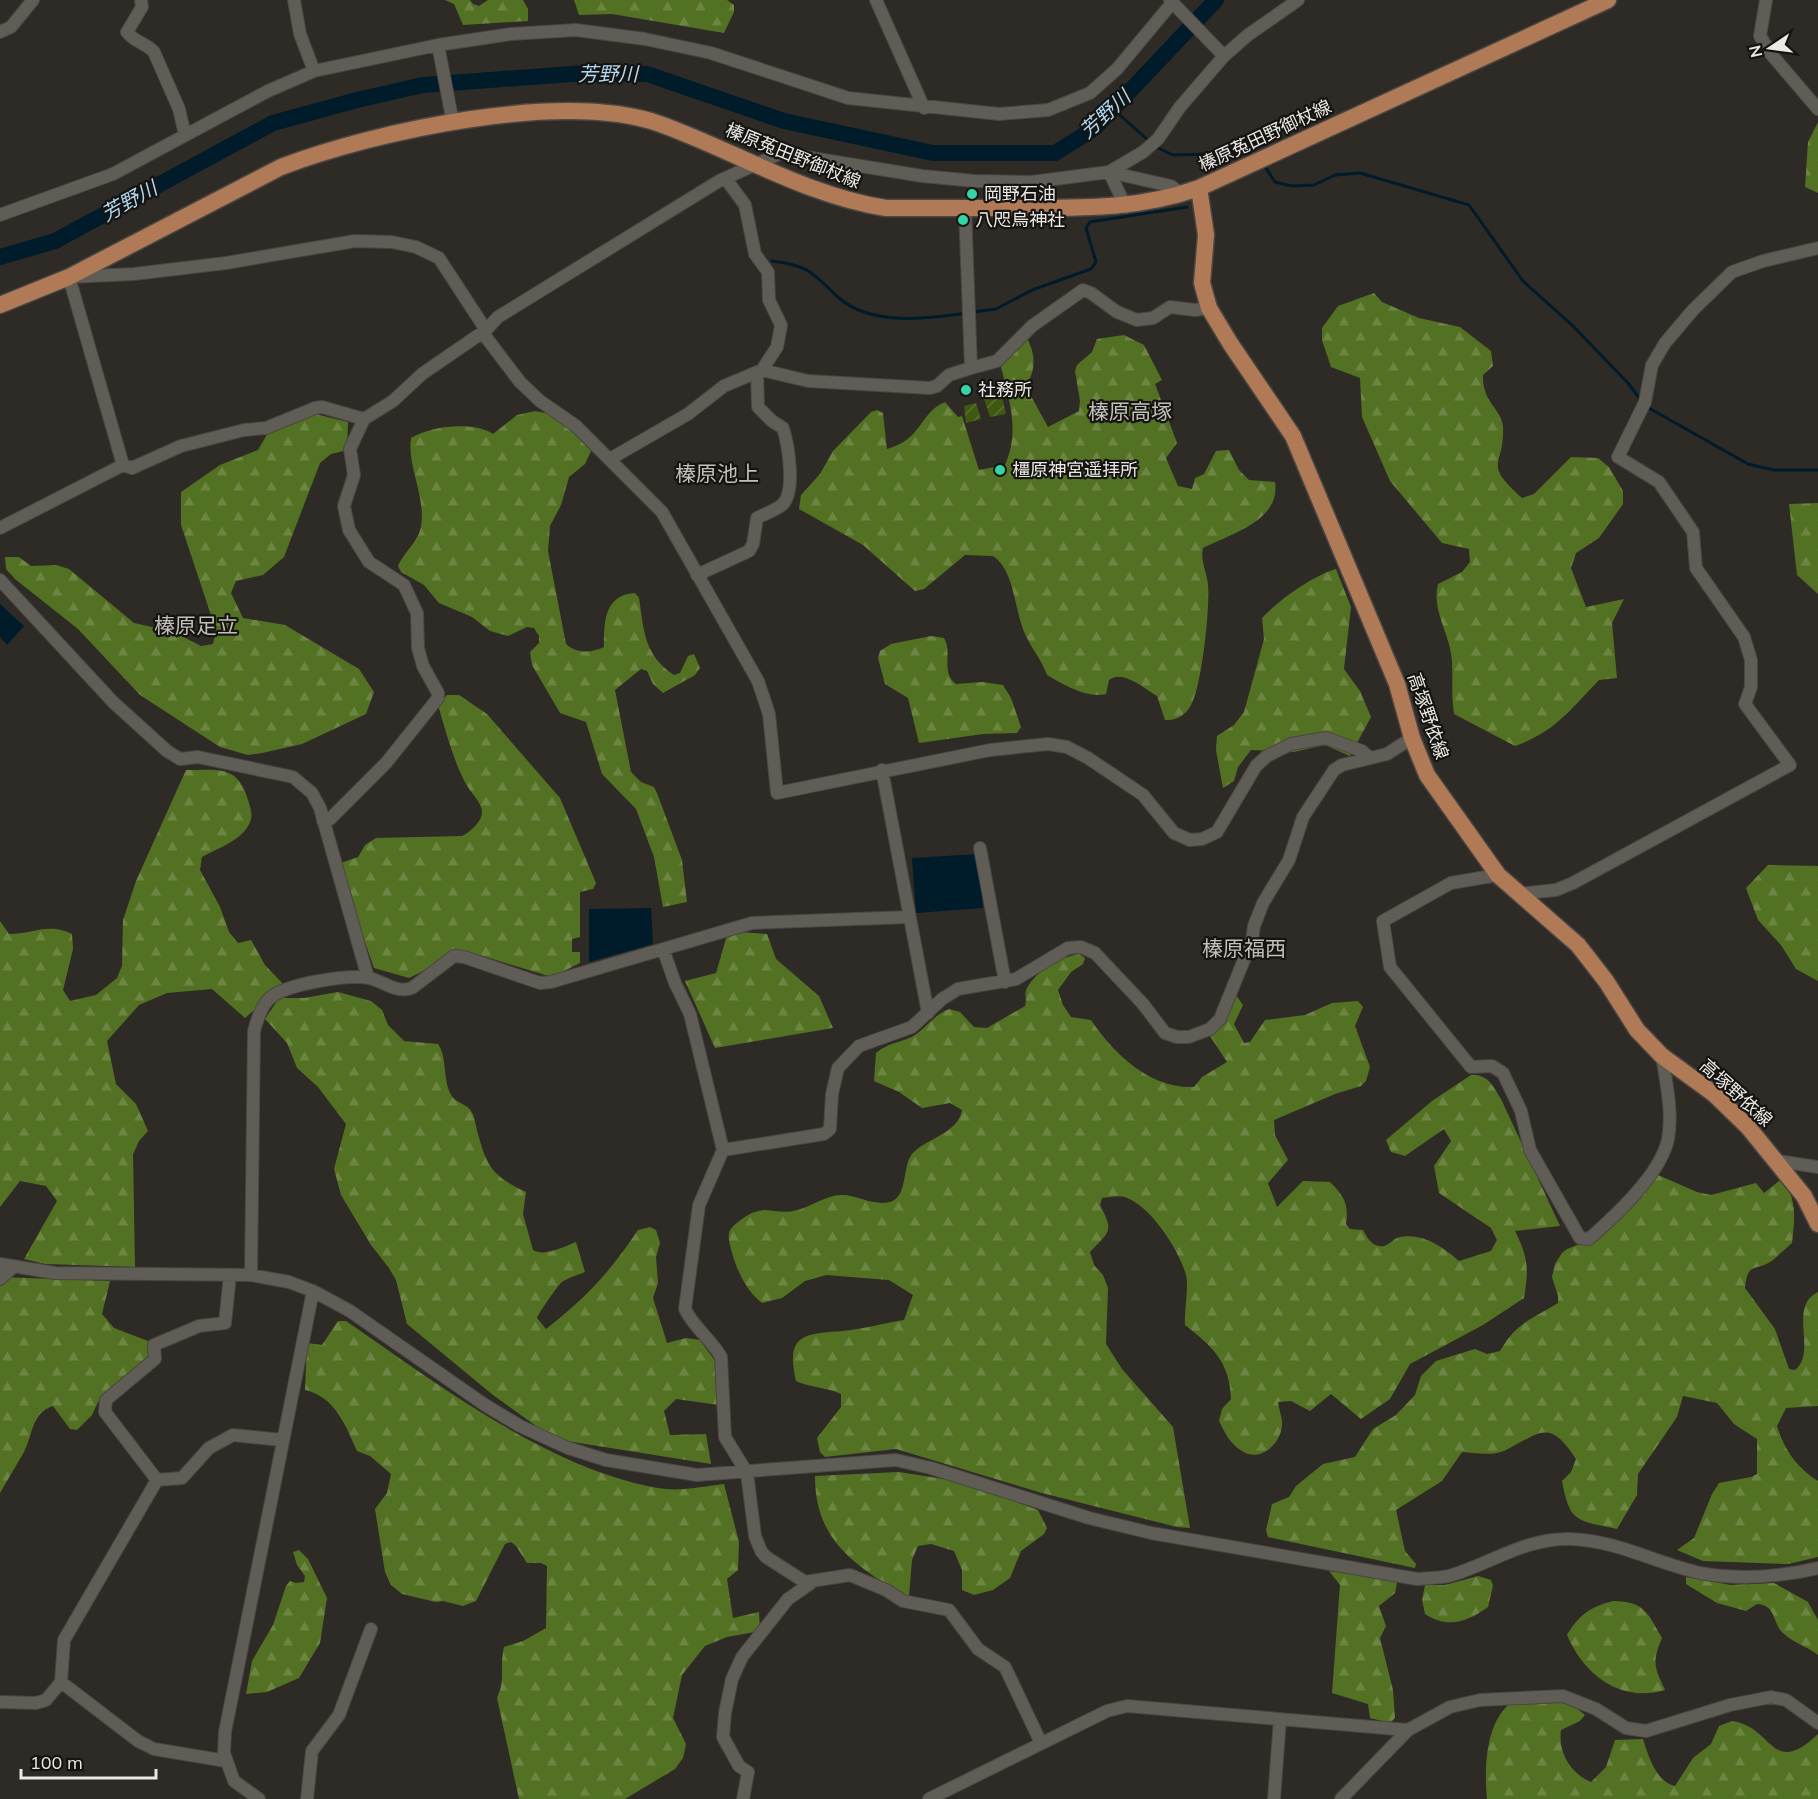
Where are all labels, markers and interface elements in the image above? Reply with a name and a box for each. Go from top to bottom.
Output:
north arrow [1740,18,1800,78]
text: N [1744,43,1766,60]
water label: 芳野川 [578,61,640,86]
water label: 芳野川 [1074,83,1137,143]
street label: 榛原菟田野御杖線 [1195,95,1335,176]
street label: 榛原菟田野御杖線 [722,118,864,193]
water label: 芳野川 [96,174,163,226]
place label: 岡野石油 [984,182,1056,205]
marker: 岡野石油 [965,187,979,201]
place label: 八咫烏神社 [975,208,1065,231]
marker: 八咫烏神社 [956,213,970,227]
place label: 社務所 [978,378,1032,401]
marker: 社務所 [959,383,973,397]
district label: 榛原高塚 [1088,398,1172,424]
place label: 橿原神宮遥拝所 [1012,458,1138,481]
district label: 榛原池上 [675,460,759,486]
marker: 橿原神宮遥拝所 [993,463,1007,477]
district label: 榛原足立 [154,612,238,638]
street label: 高塚野依線 [1403,670,1454,762]
district label: 榛原福西 [1202,935,1286,961]
street label: 高塚野依線 [1695,1054,1777,1131]
scale bar [21,1742,156,1780]
text: 100 m [30,1751,83,1774]

